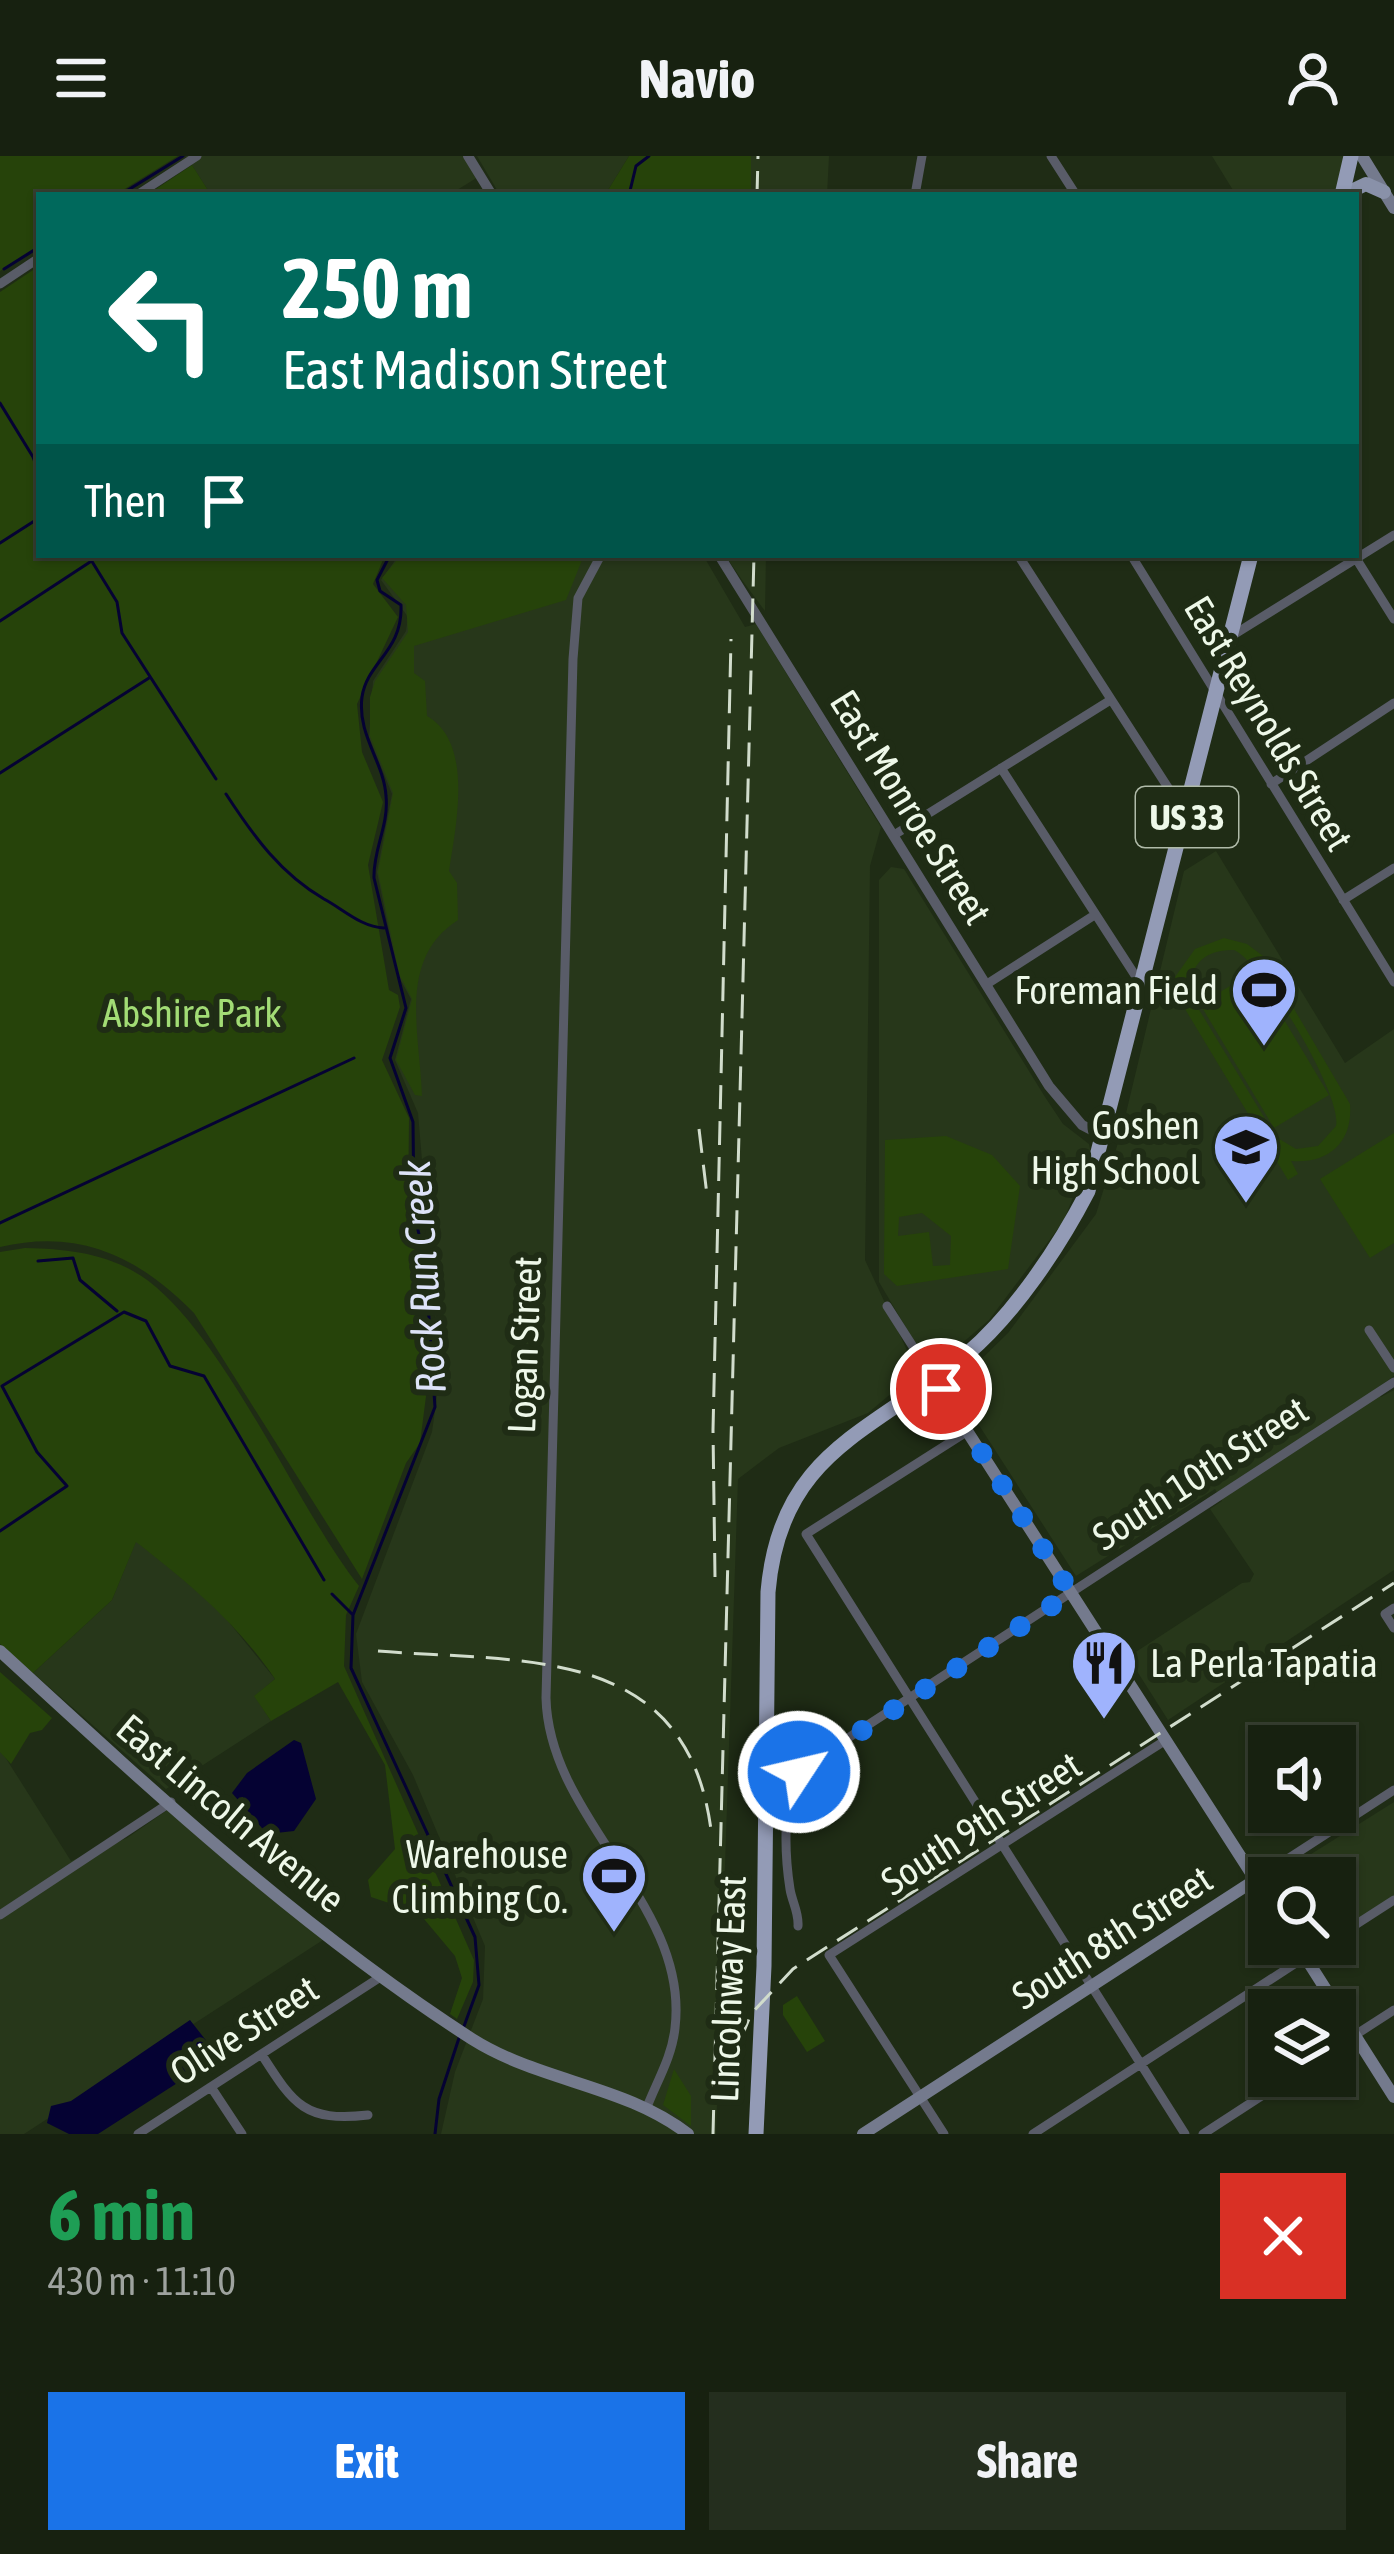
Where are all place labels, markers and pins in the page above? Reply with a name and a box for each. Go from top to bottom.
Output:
sports icon: Foreman Field [1229,955,1299,1049]
place label: Foreman Field [1014,968,1218,1012]
place label: Goshen High School [1031,1103,1200,1192]
school or university icon: Goshen High School [1211,1112,1281,1206]
pin [890,1338,992,1440]
restaurant icon: La Perla Tapatia [1069,1628,1139,1722]
place label: La Perla Tapatia [1150,1641,1378,1685]
place label: Warehouse Climbing Co. [392,1832,568,1921]
sports icon: Warehouse Climbing Co. [579,1841,649,1935]

